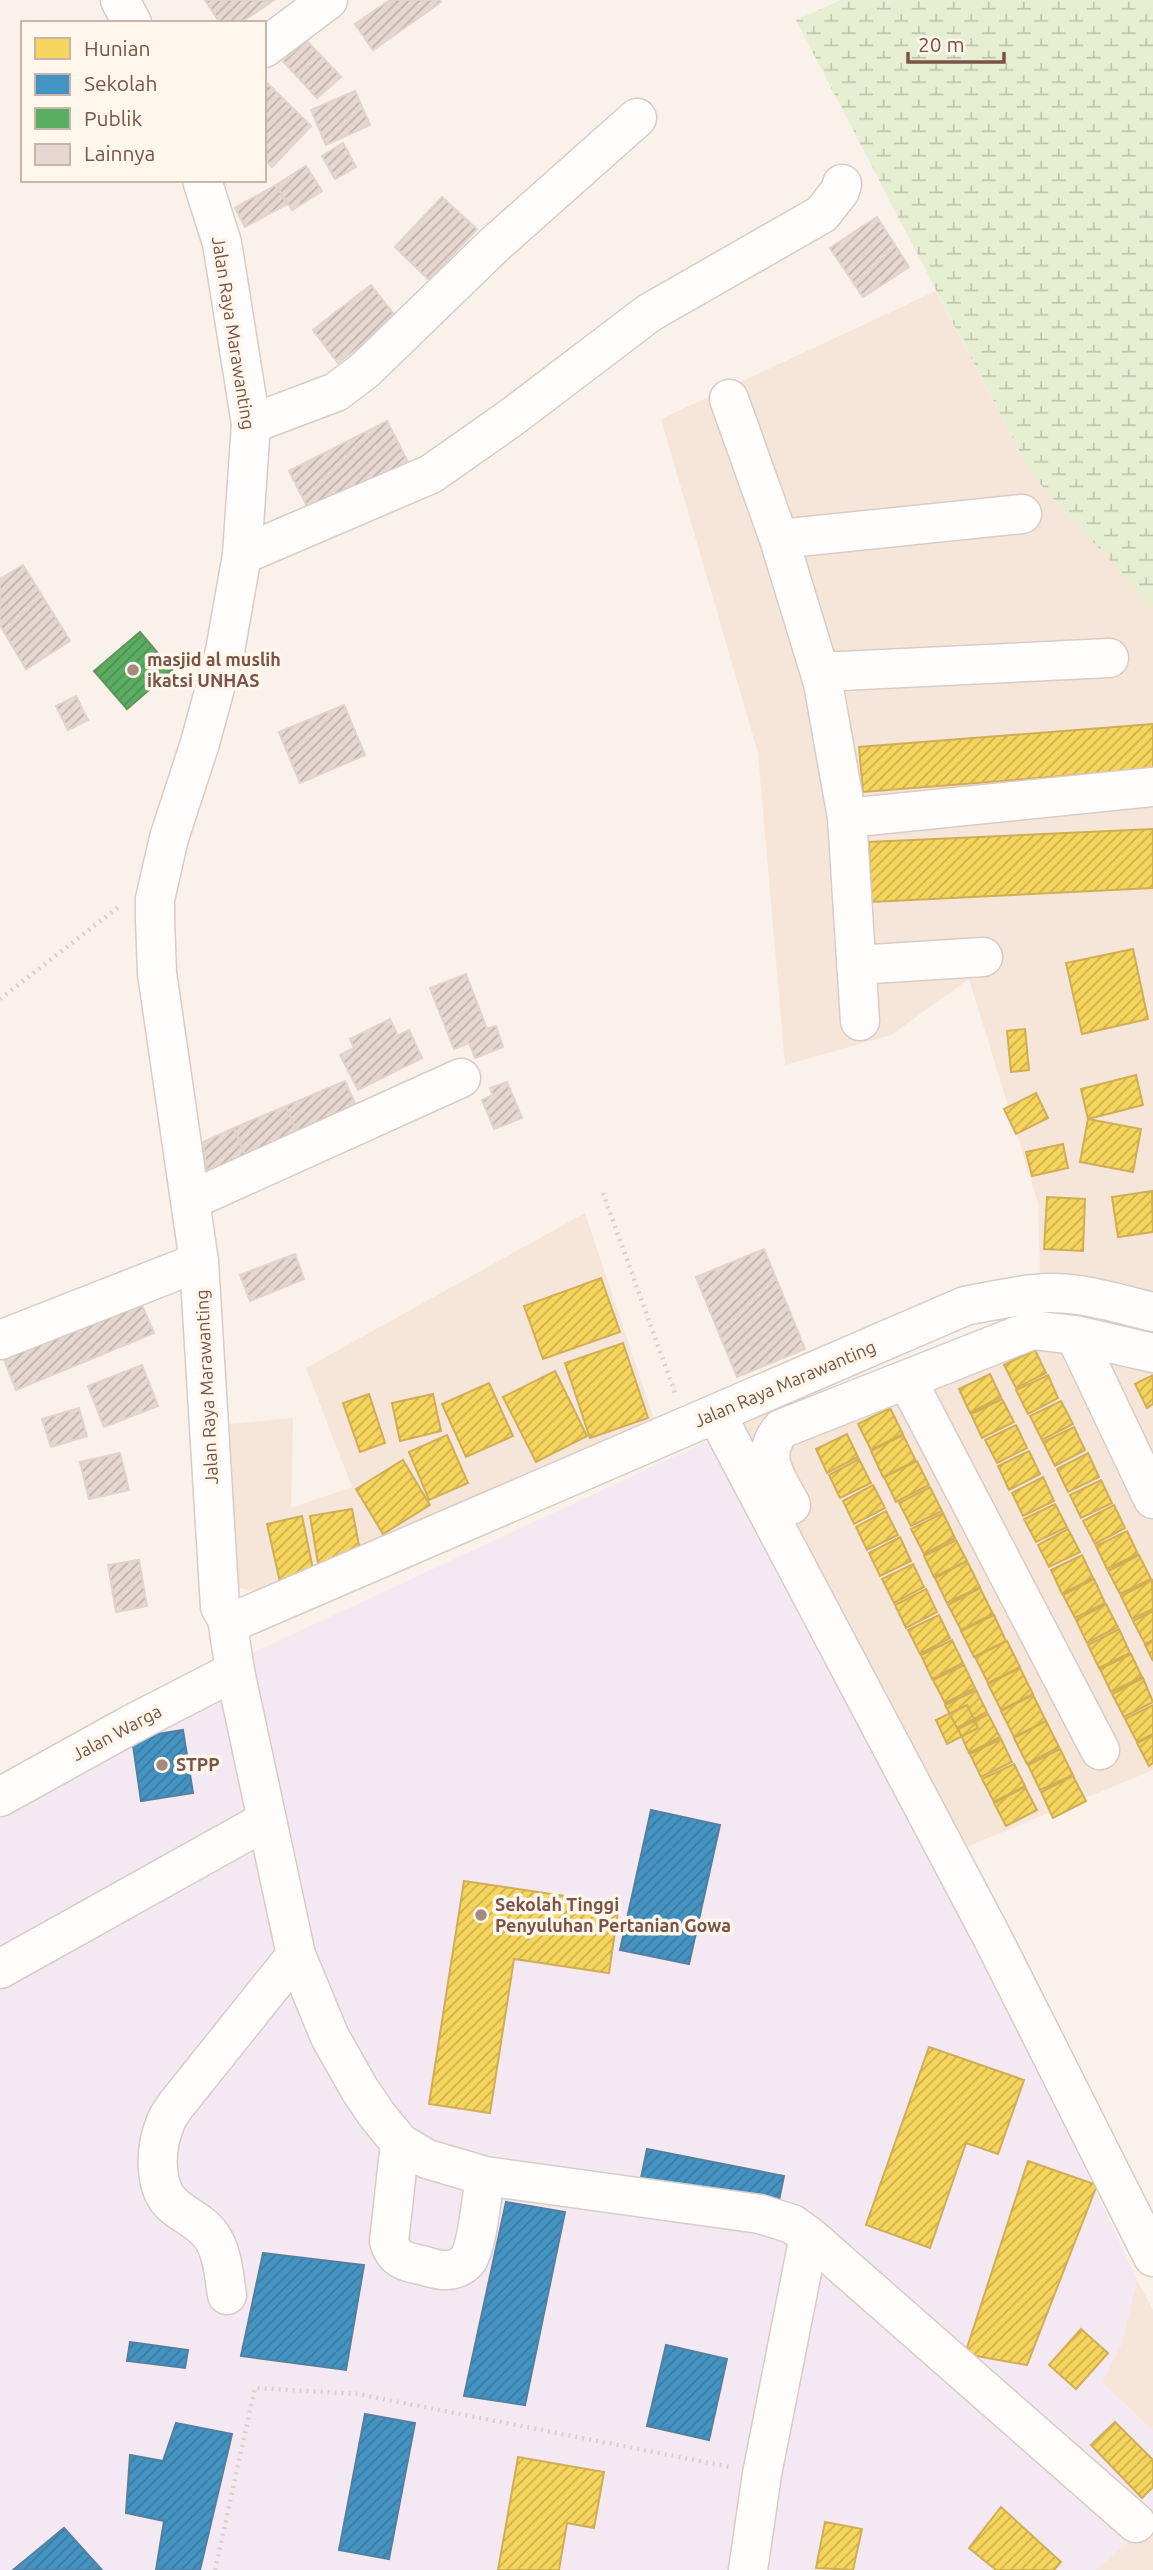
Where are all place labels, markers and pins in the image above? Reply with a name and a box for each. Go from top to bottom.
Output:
place label: masjid al muslih ikatsi UNHAS [147,649,281,690]
marker: masjid al muslih ikatsi UNHAS [125,662,141,678]
place label: STPP [176,1754,220,1774]
marker: STPP [154,1757,170,1773]
place label: Sekolah Tinggi Penyuluhan Pertanian Gowa [495,1894,731,1935]
marker: Sekolah Tinggi Penyuluhan Pertanian Gowa [473,1907,489,1923]

